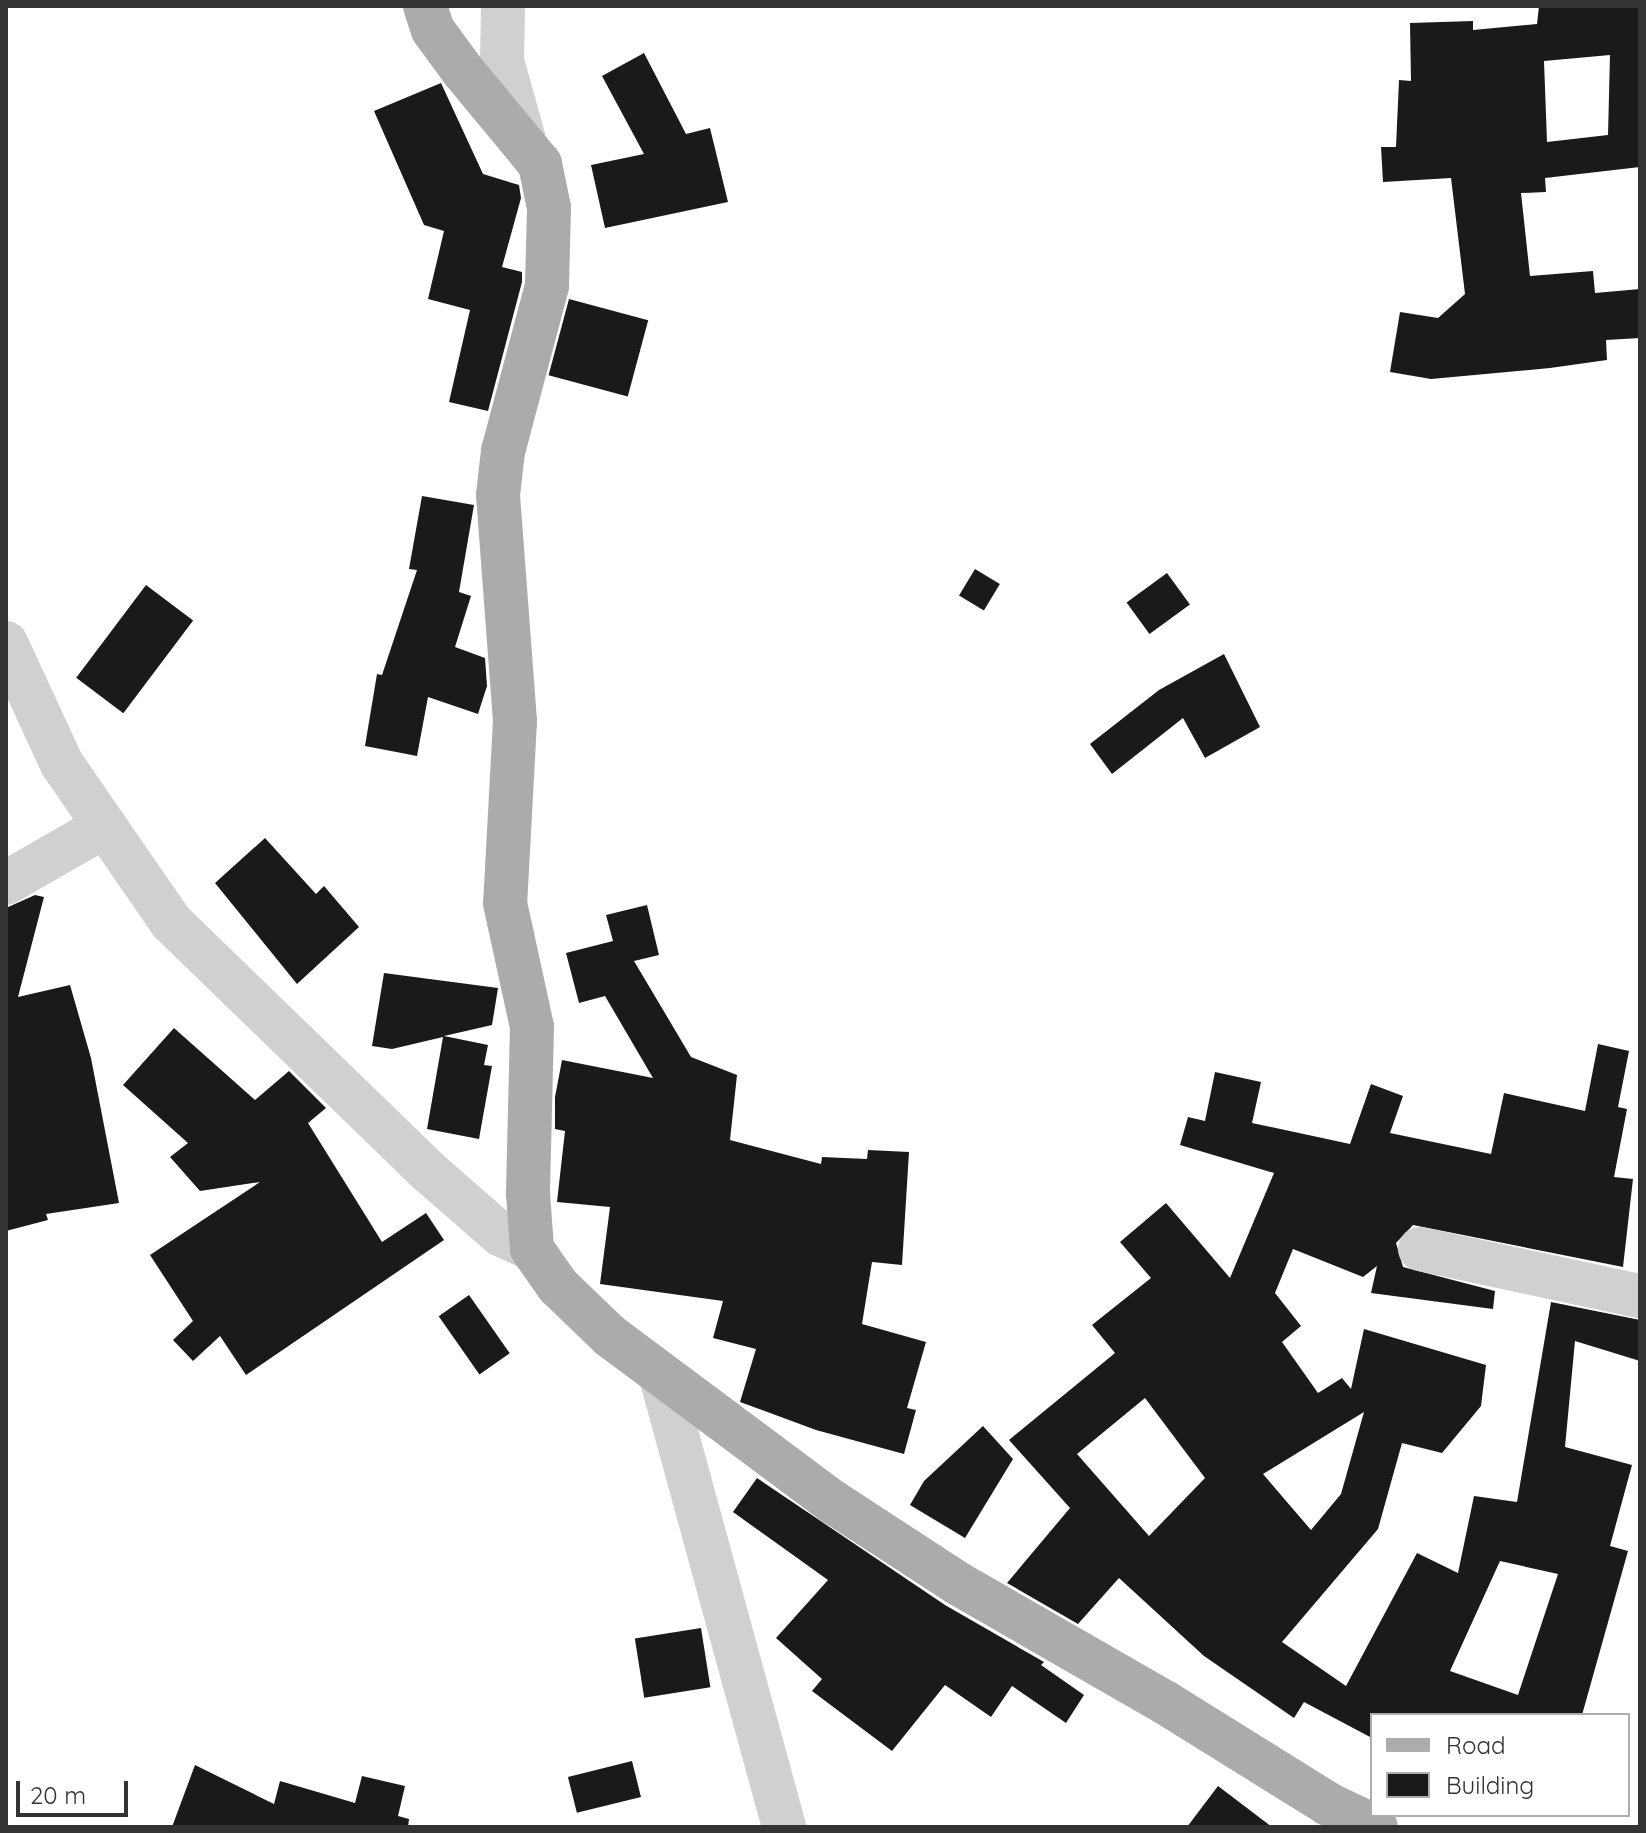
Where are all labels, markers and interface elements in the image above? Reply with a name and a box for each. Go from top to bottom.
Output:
legend [1370,1713,1630,1817]
text: Road [1446,1730,1506,1760]
scale bar [20,1765,132,1815]
text: Building [1446,1770,1534,1800]
text: 20 m [30,1780,86,1810]

